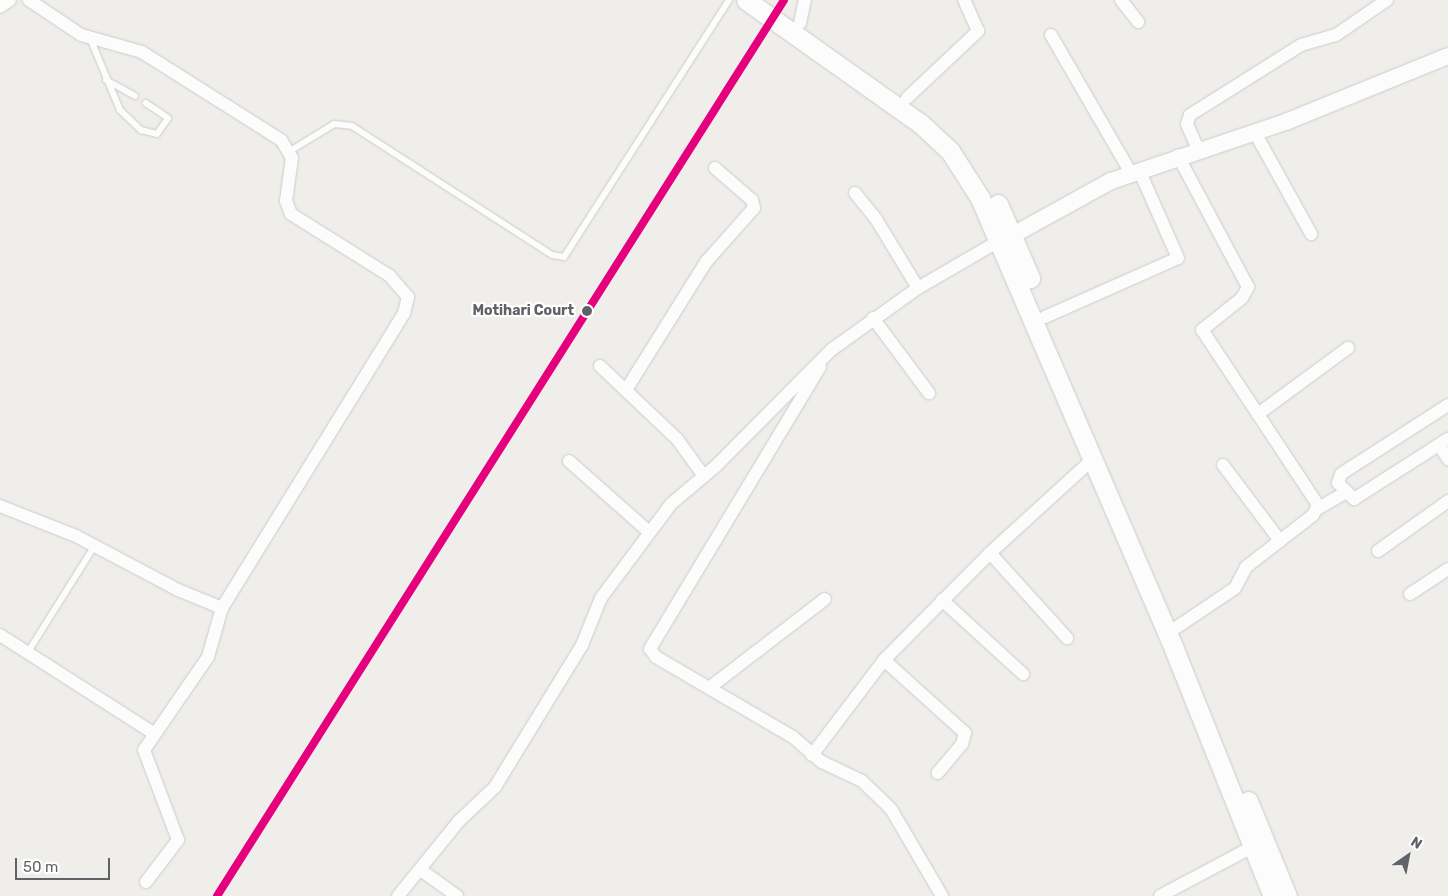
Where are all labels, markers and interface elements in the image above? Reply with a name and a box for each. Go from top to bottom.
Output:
marker: Motihari Court [578,302,596,320]
place label: Motihari Court [472,303,574,319]
north arrow [1383,831,1433,881]
text: N [1408,833,1425,853]
scale bar [18,848,112,880]
text: 50 m [23,858,58,876]

